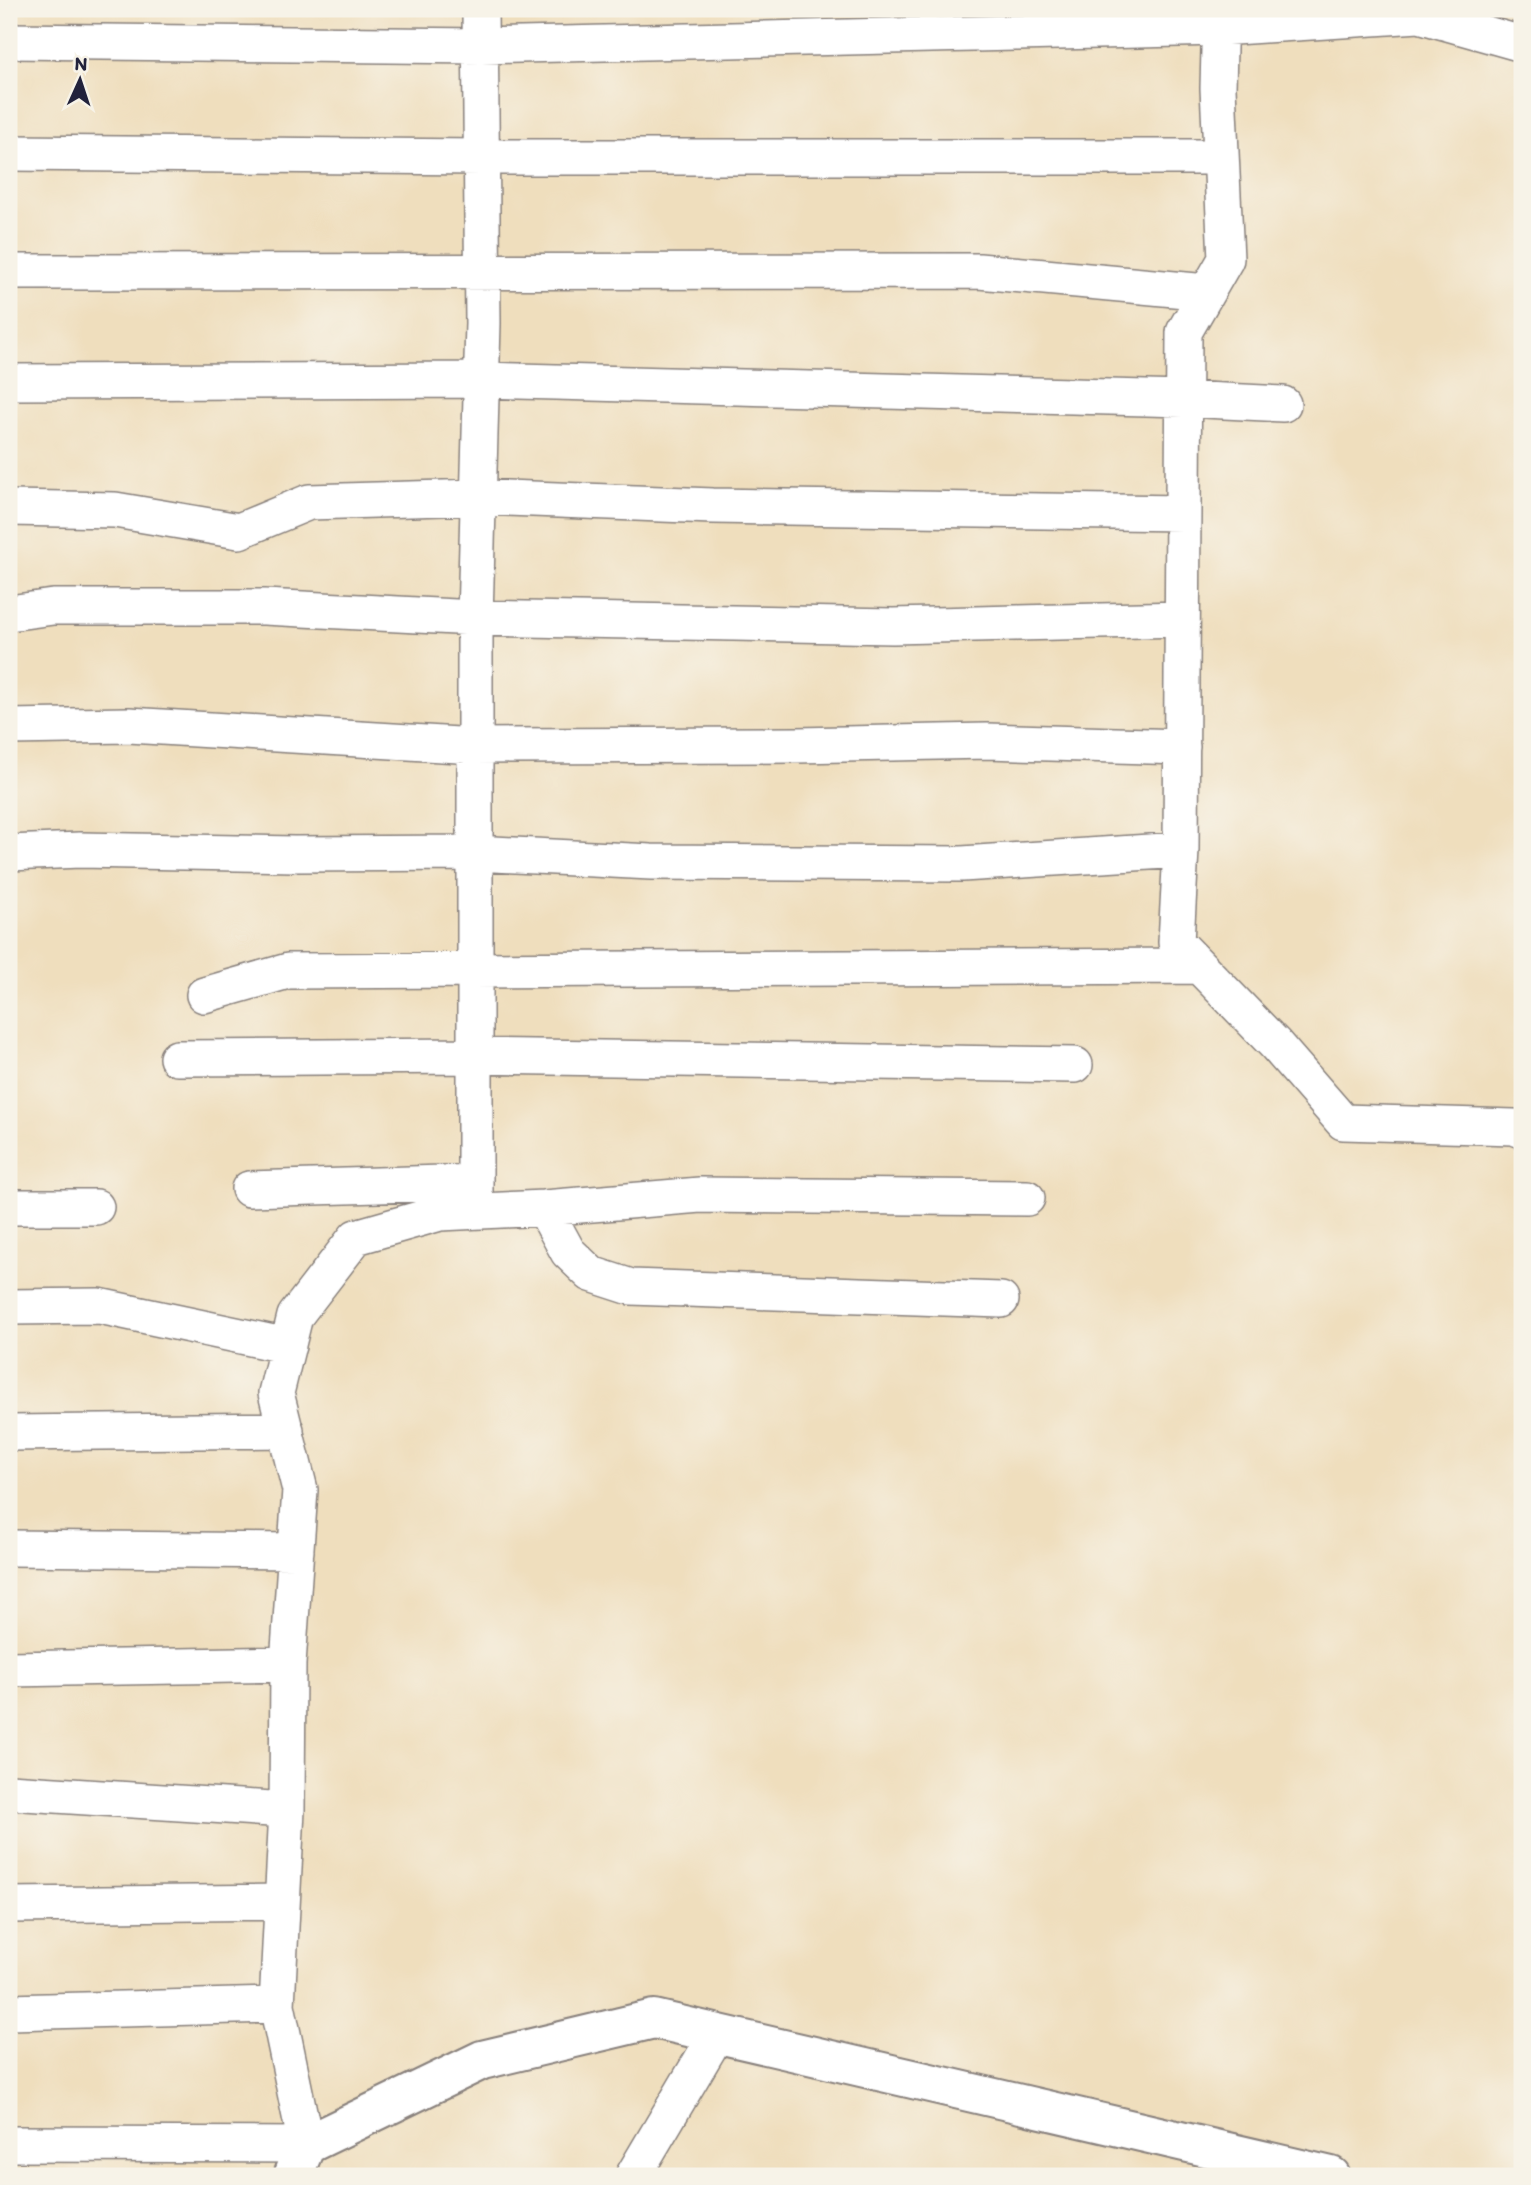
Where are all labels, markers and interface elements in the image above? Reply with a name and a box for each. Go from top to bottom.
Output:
north arrow [46,46,116,116]
text: N [74,52,88,75]

